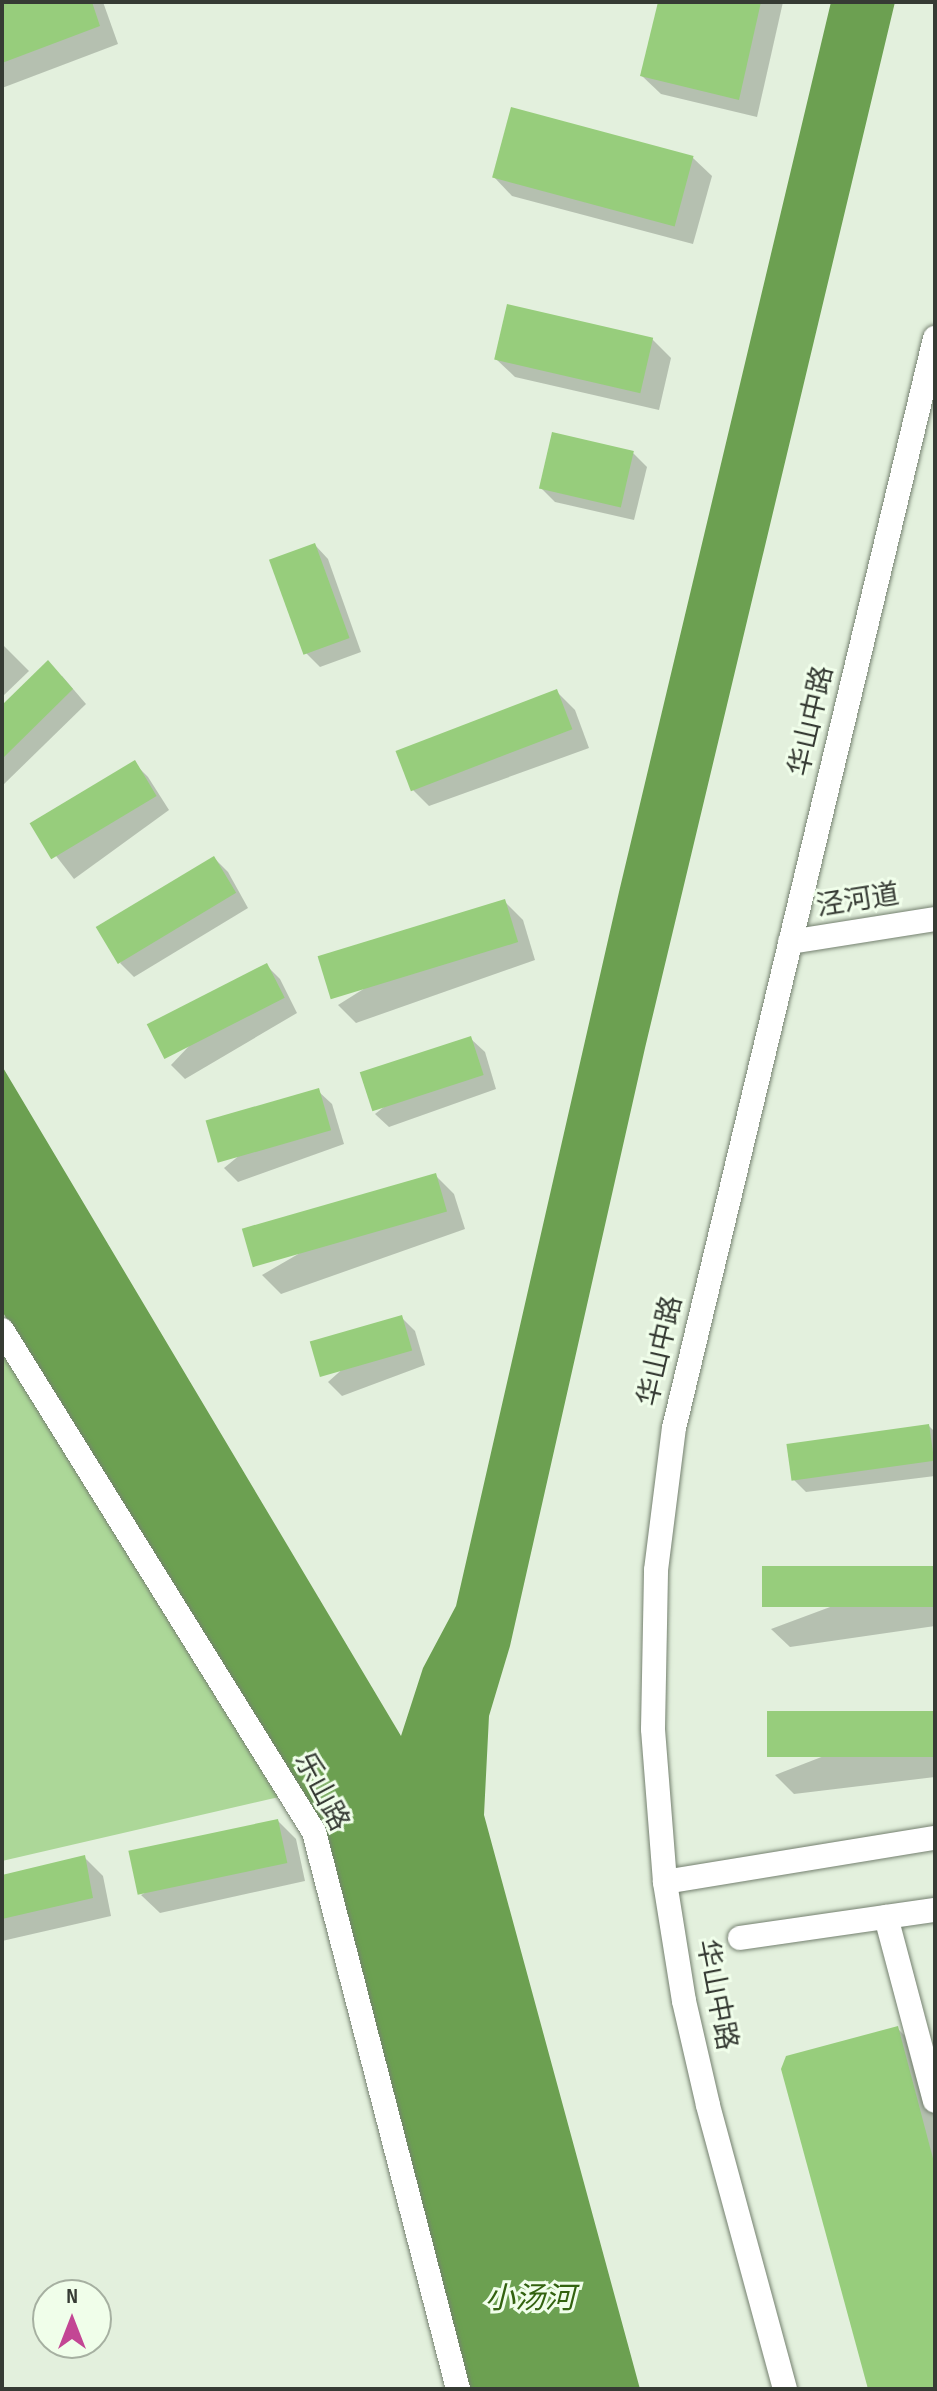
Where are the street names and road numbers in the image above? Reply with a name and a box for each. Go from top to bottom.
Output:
street label: 华山中路 [783,663,841,779]
street label: 泾河道 [814,878,902,924]
street label: 华山中路 [632,1293,690,1409]
street label: 乐山路 [286,1747,356,1837]
street label: 华山中路 [689,1937,743,2053]

